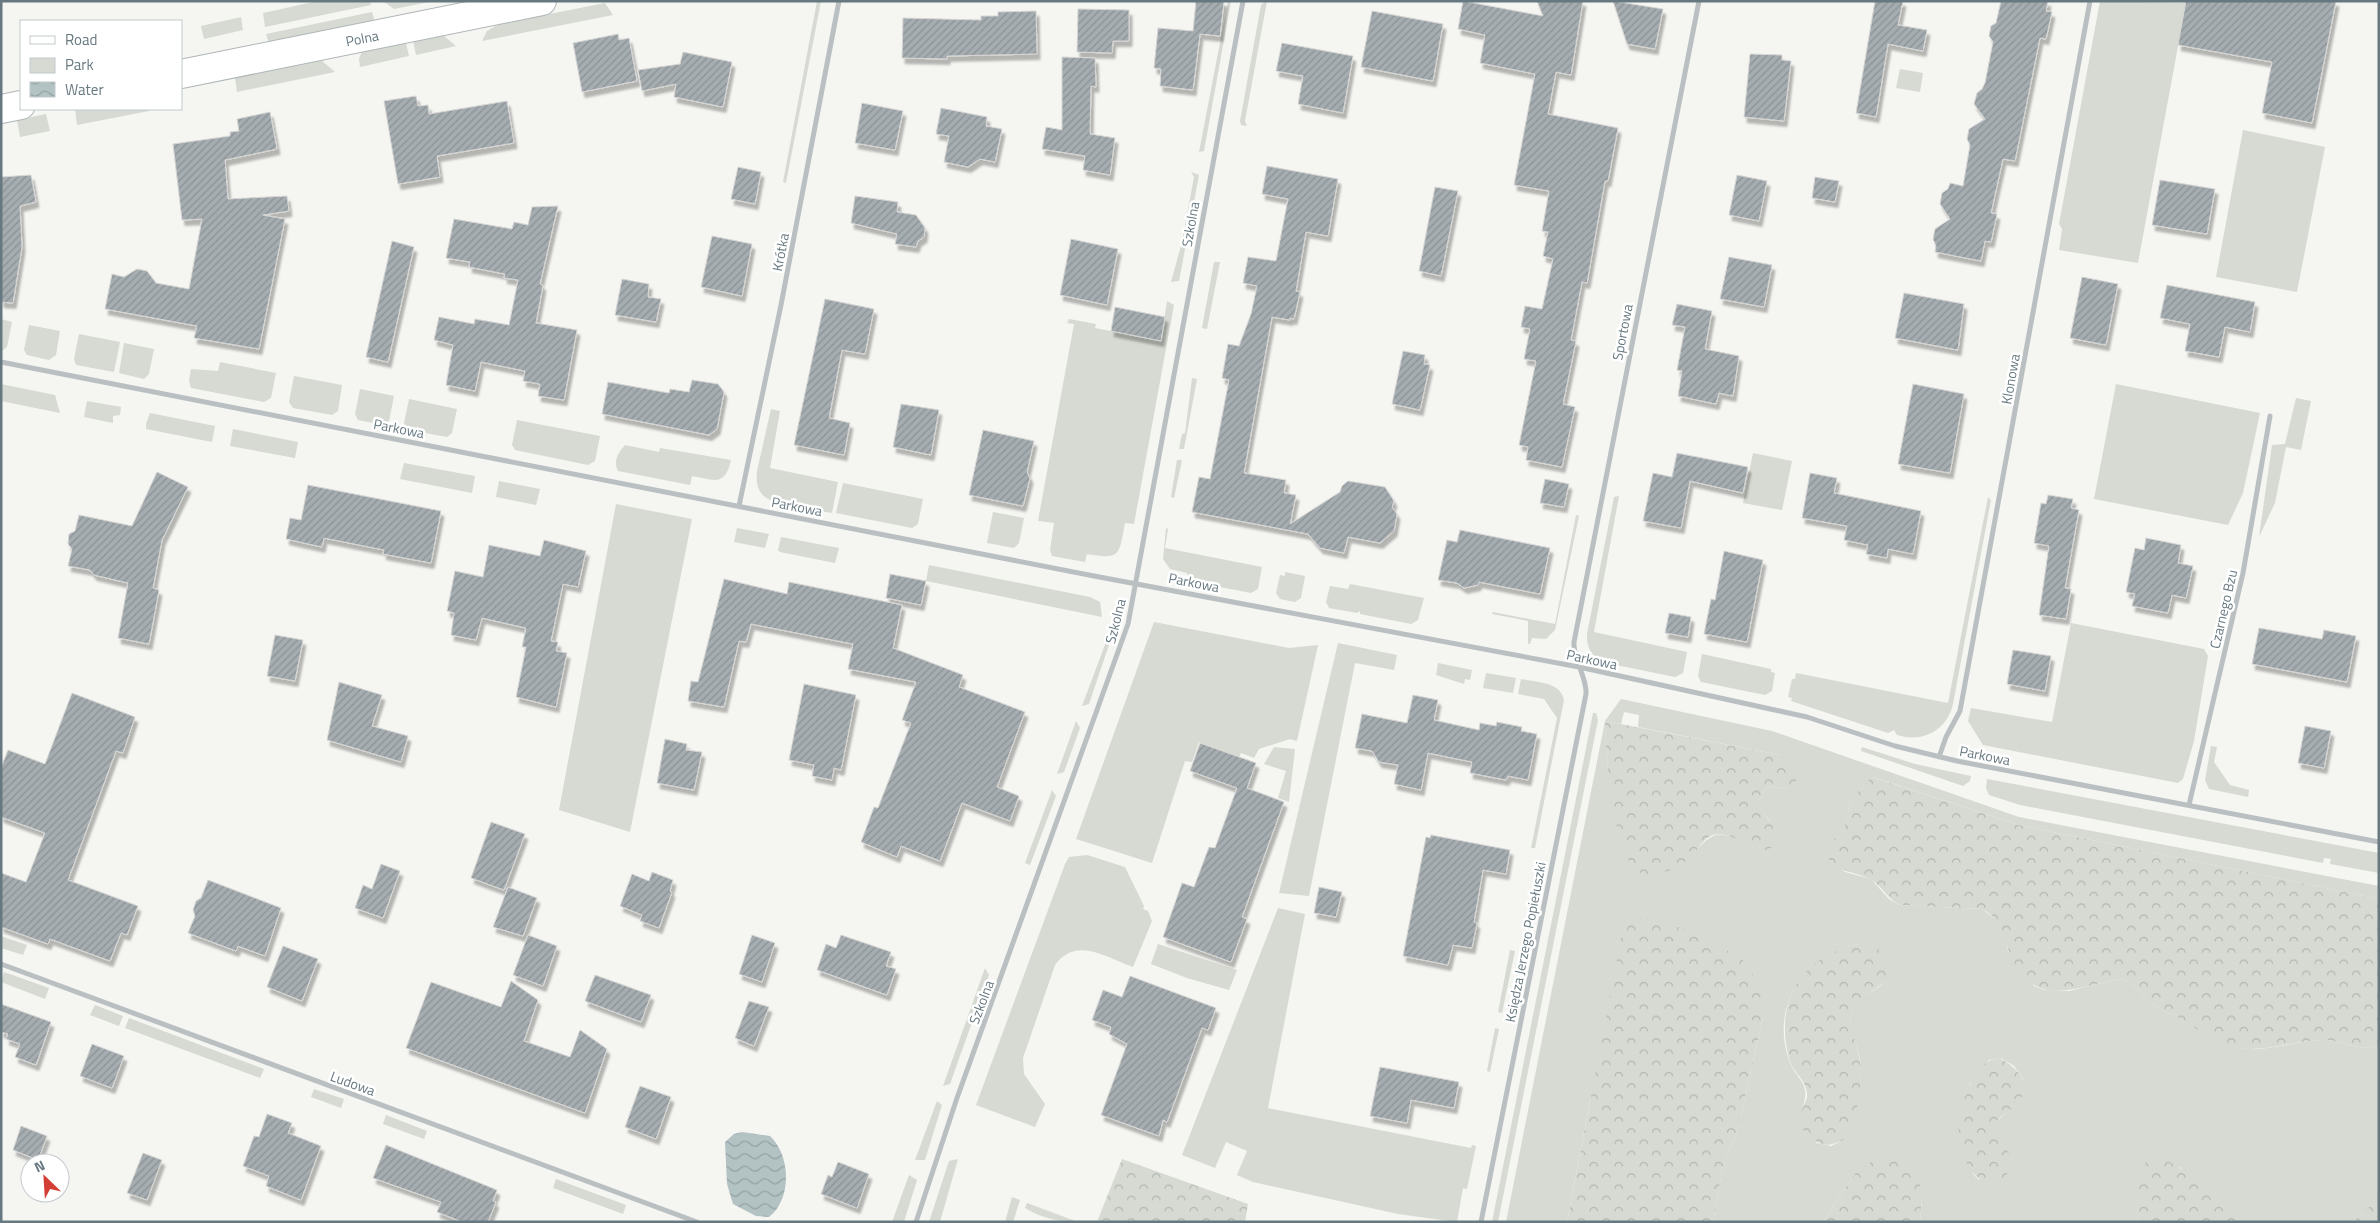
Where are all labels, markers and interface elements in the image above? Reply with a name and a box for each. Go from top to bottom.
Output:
legend [20,20,182,110]
street label: Polna [344,25,380,51]
text: Road [65,28,97,51]
text: Park [65,53,94,76]
text: Water [65,78,104,101]
street label: Szkolna [1176,200,1204,248]
street label: Krótka [766,231,794,273]
street label: Sportowa [1606,302,1638,362]
street label: Klonowa [1995,352,2025,406]
street label: Parkowa [372,413,426,443]
street label: Parkowa [770,491,824,521]
street label: Parkowa [1167,567,1221,597]
street label: Czarnego Bzu [2204,567,2242,651]
street label: Szkolna [1099,596,1131,646]
street label: Parkowa [1565,643,1619,675]
street label: Parkowa [1958,740,2012,770]
street label: Księdza Jerzego Popiełuszki [1499,860,1551,1024]
street label: Szkolna [963,977,999,1027]
street label: Ludowa [328,1065,378,1101]
north arrow [20,1153,70,1203]
text: N [30,1154,48,1177]

